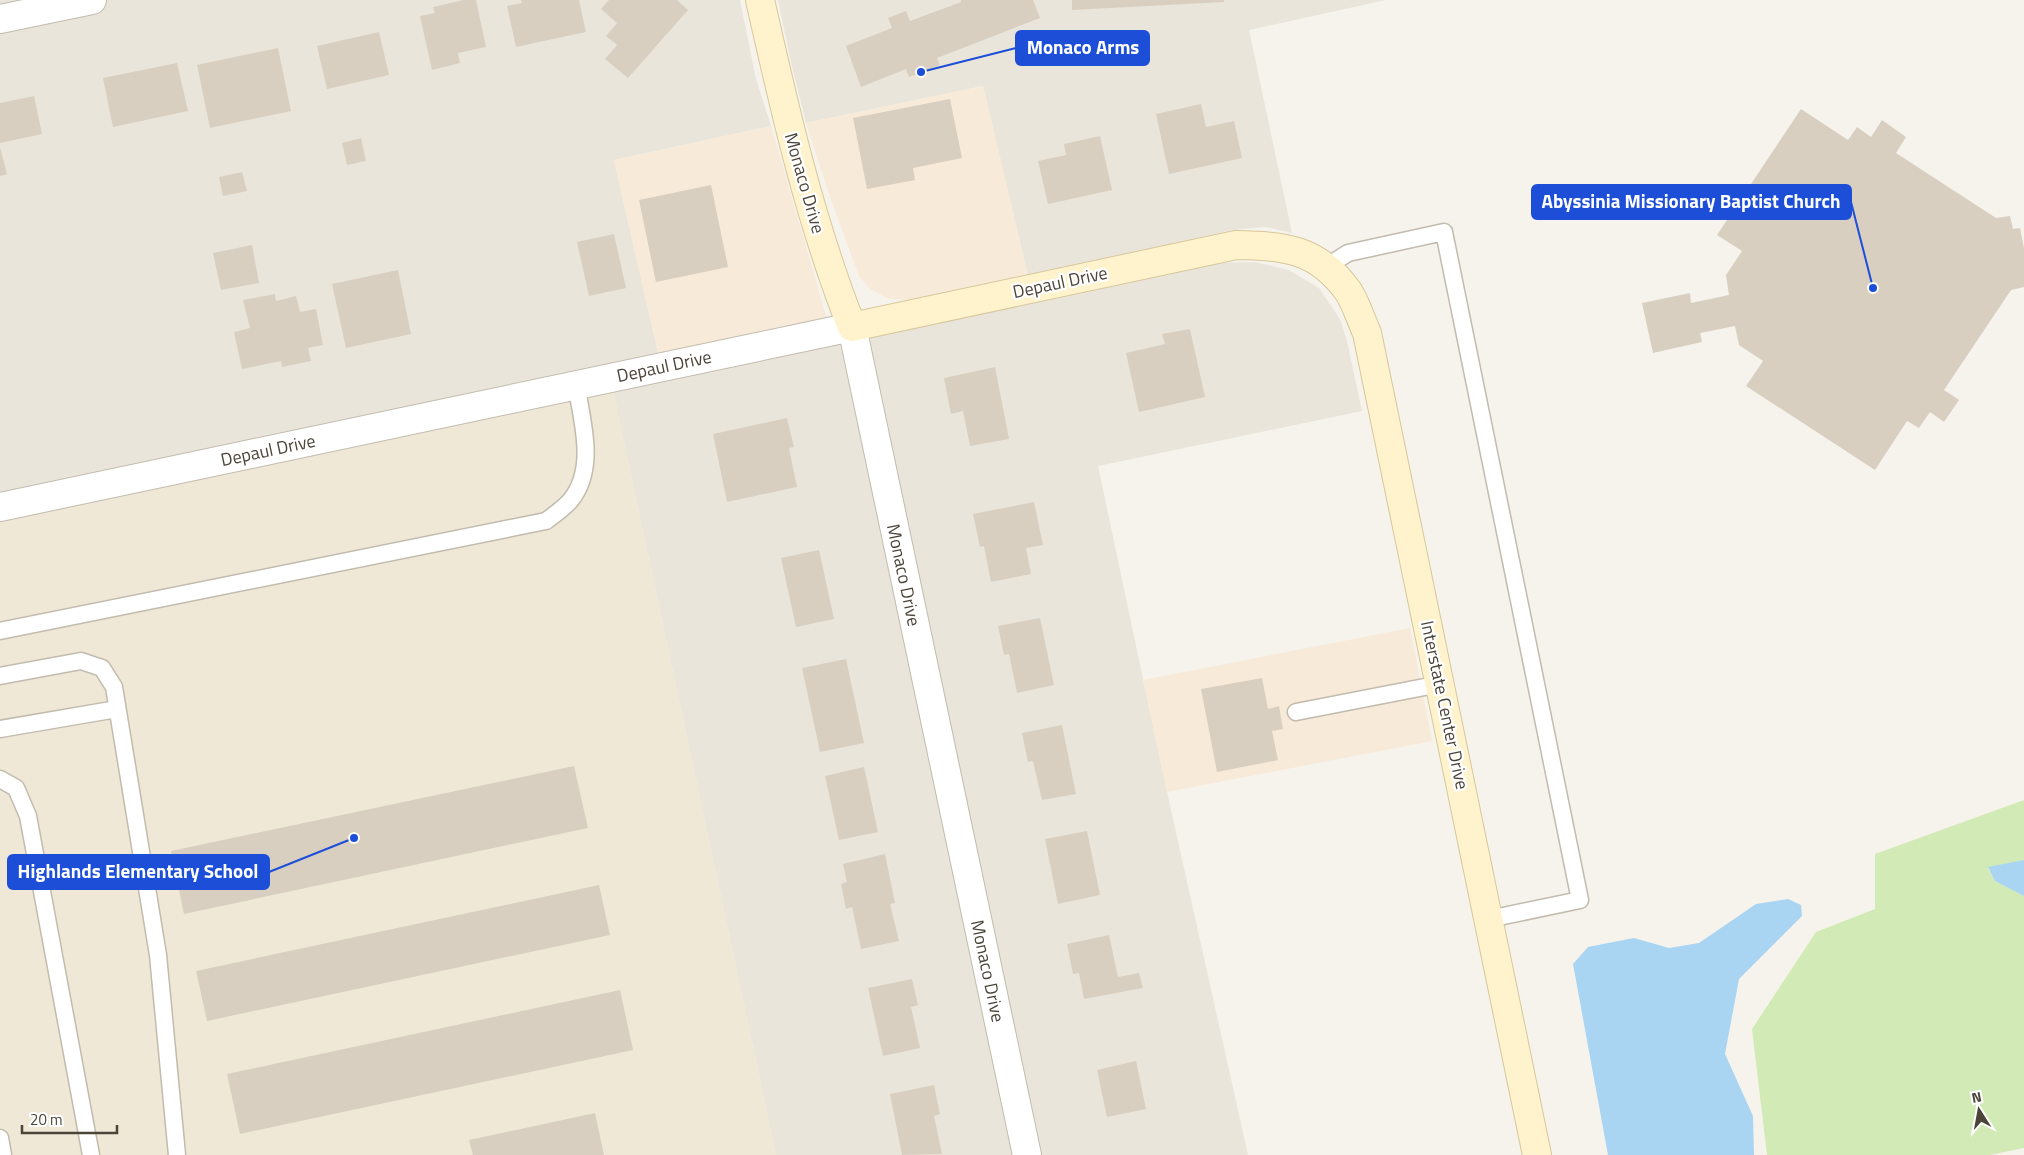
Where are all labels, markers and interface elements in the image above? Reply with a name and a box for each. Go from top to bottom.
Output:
callout: Monaco Arms [1016,31,1149,65]
text: Monaco Arms [1027,32,1139,61]
street label: Monaco Drive [778,129,832,237]
callout: Abyssinia Missionary Baptist Church [1532,185,1851,219]
text: Abyssinia Missionary Baptist Church [1541,186,1841,215]
street label: Depaul Drive [1010,259,1110,305]
street label: Depaul Drive [614,343,714,389]
street label: Depaul Drive [218,427,318,473]
street label: Monaco Drive [880,521,928,629]
street label: Interstate Center Drive [1414,618,1476,792]
callout: Highlands Elementary School [8,855,269,889]
text: Highlands Elementary School [18,856,258,885]
street label: Monaco Drive [964,917,1012,1025]
north arrow [1954,1085,2004,1135]
text: N [1970,1086,1983,1108]
scale bar [22,1102,118,1134]
text: 20 m [30,1108,63,1131]

